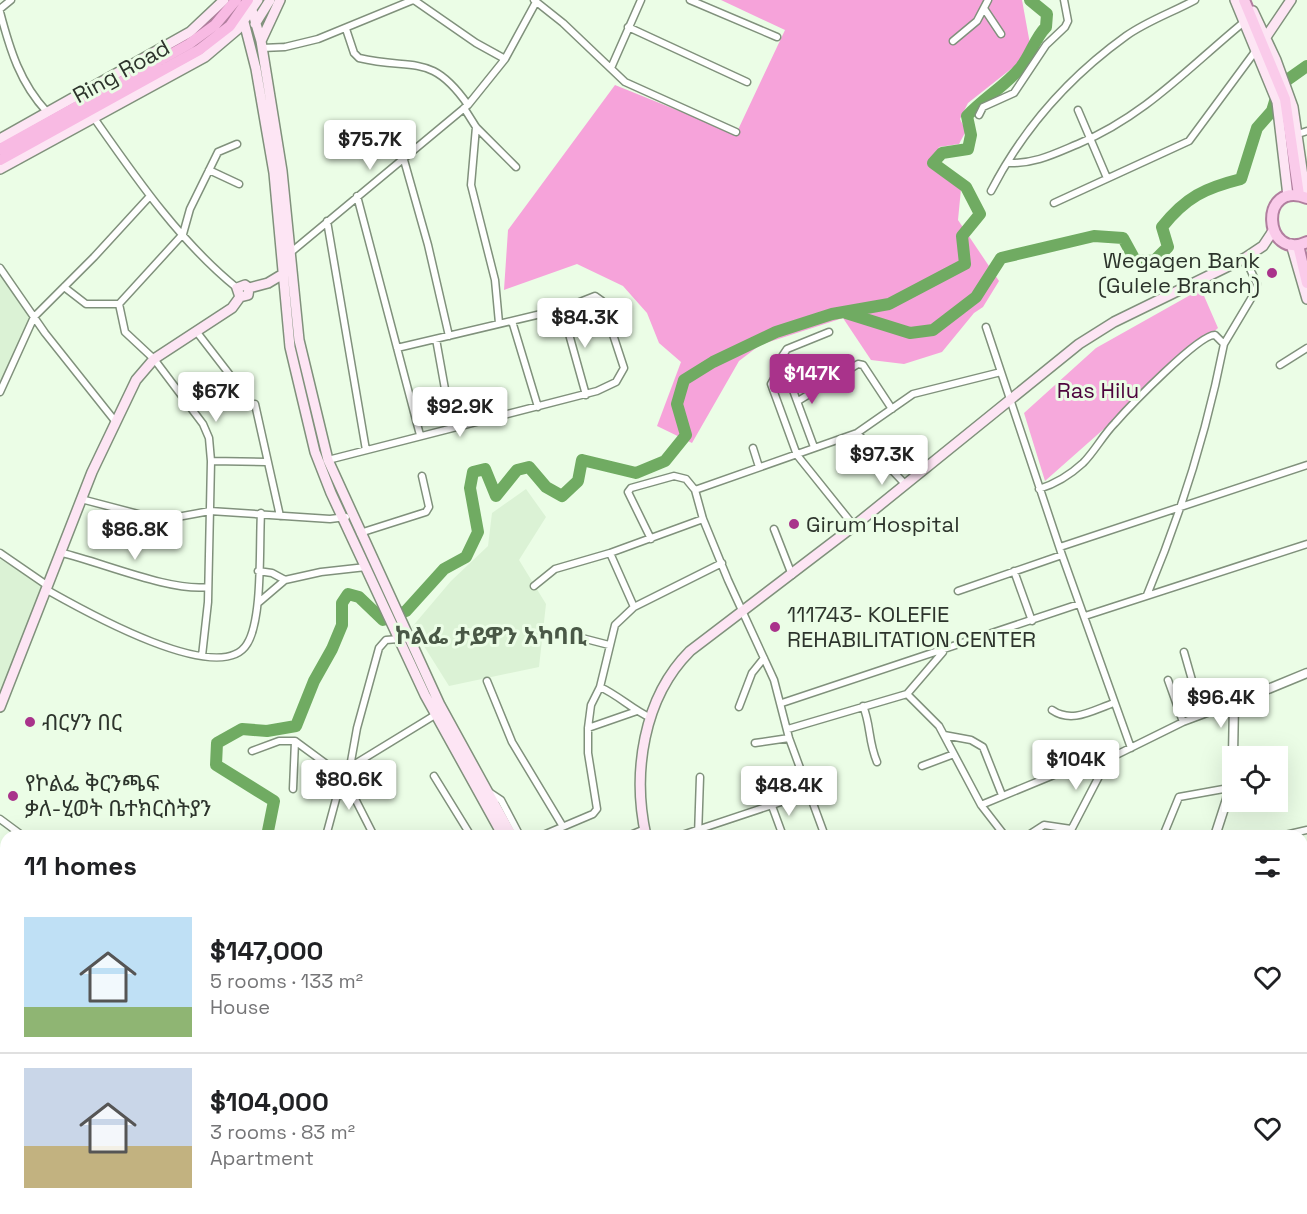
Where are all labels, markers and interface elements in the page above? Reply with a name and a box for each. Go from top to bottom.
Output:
street label: Ring Road [68,33,174,109]
pin: $75.7K [321,120,419,171]
text: $75.7K [338,126,402,152]
place label: Wegagen Bank (Gulele Branch) [1098,246,1260,299]
marker: Wegagen Bank (Gulele Branch) [1265,266,1279,280]
pin: $84.3K [536,298,634,349]
text: $84.3K [551,304,619,330]
pin: $147K [770,354,854,405]
text: $147K [784,360,840,386]
pin: $67K [180,372,252,423]
park label: Ras Hilu [1057,376,1139,404]
text: $67K [192,378,240,404]
pin: $92.9K [411,387,509,438]
text: $92.9K [426,393,494,419]
pin: $97.3K [833,435,931,486]
text: $97.3K [850,441,914,467]
pin: $86.8K [86,510,184,561]
place label: Girum Hospital [806,510,960,538]
text: $86.8K [102,516,168,542]
marker: Girum Hospital [787,517,801,531]
place label: 111743- KOLEFIE REHABILITATION CENTER [787,600,1036,653]
district label: ኮልፌ ታይዋን አካባቢ [395,620,587,651]
marker: 111743- KOLEFIE REHABILITATION CENTER [768,620,782,634]
pin: $96.4K [1172,678,1270,729]
text: $96.4K [1187,684,1255,710]
place label: ብርሃን በር [42,708,122,736]
marker: ብርሃን በር [23,715,37,729]
pin: $104K [1034,740,1118,791]
text: $104K [1046,746,1106,772]
map controls [1222,746,1288,812]
button: locate [1222,746,1288,812]
pin: $80.6K [300,760,398,811]
text: $80.6K [315,766,383,792]
pin: $48.4K [740,766,838,817]
place label: የኮልፌ ቅርንጫፍ ቃለ-ሂወት ቤተክርስትያን [25,769,212,822]
text: $48.4K [755,772,823,798]
marker: የኮልፌ ቅርንጫፍ ቃለ-ሂወት ቤተክርስትያን [6,789,20,803]
text: 11 homes [24,849,137,883]
icon: filters [1251,850,1284,883]
text: $147,000 [210,934,323,968]
icon: home [72,941,144,1013]
icon: heart [1251,961,1284,994]
text: 5 rooms · 133 m² [210,968,363,994]
text: House [210,994,270,1020]
text: $104,000 [210,1085,329,1119]
icon: home [72,1092,144,1164]
icon: heart [1251,1112,1284,1145]
text: 3 rooms · 83 m² [210,1119,355,1145]
text: Apartment [210,1145,314,1171]

